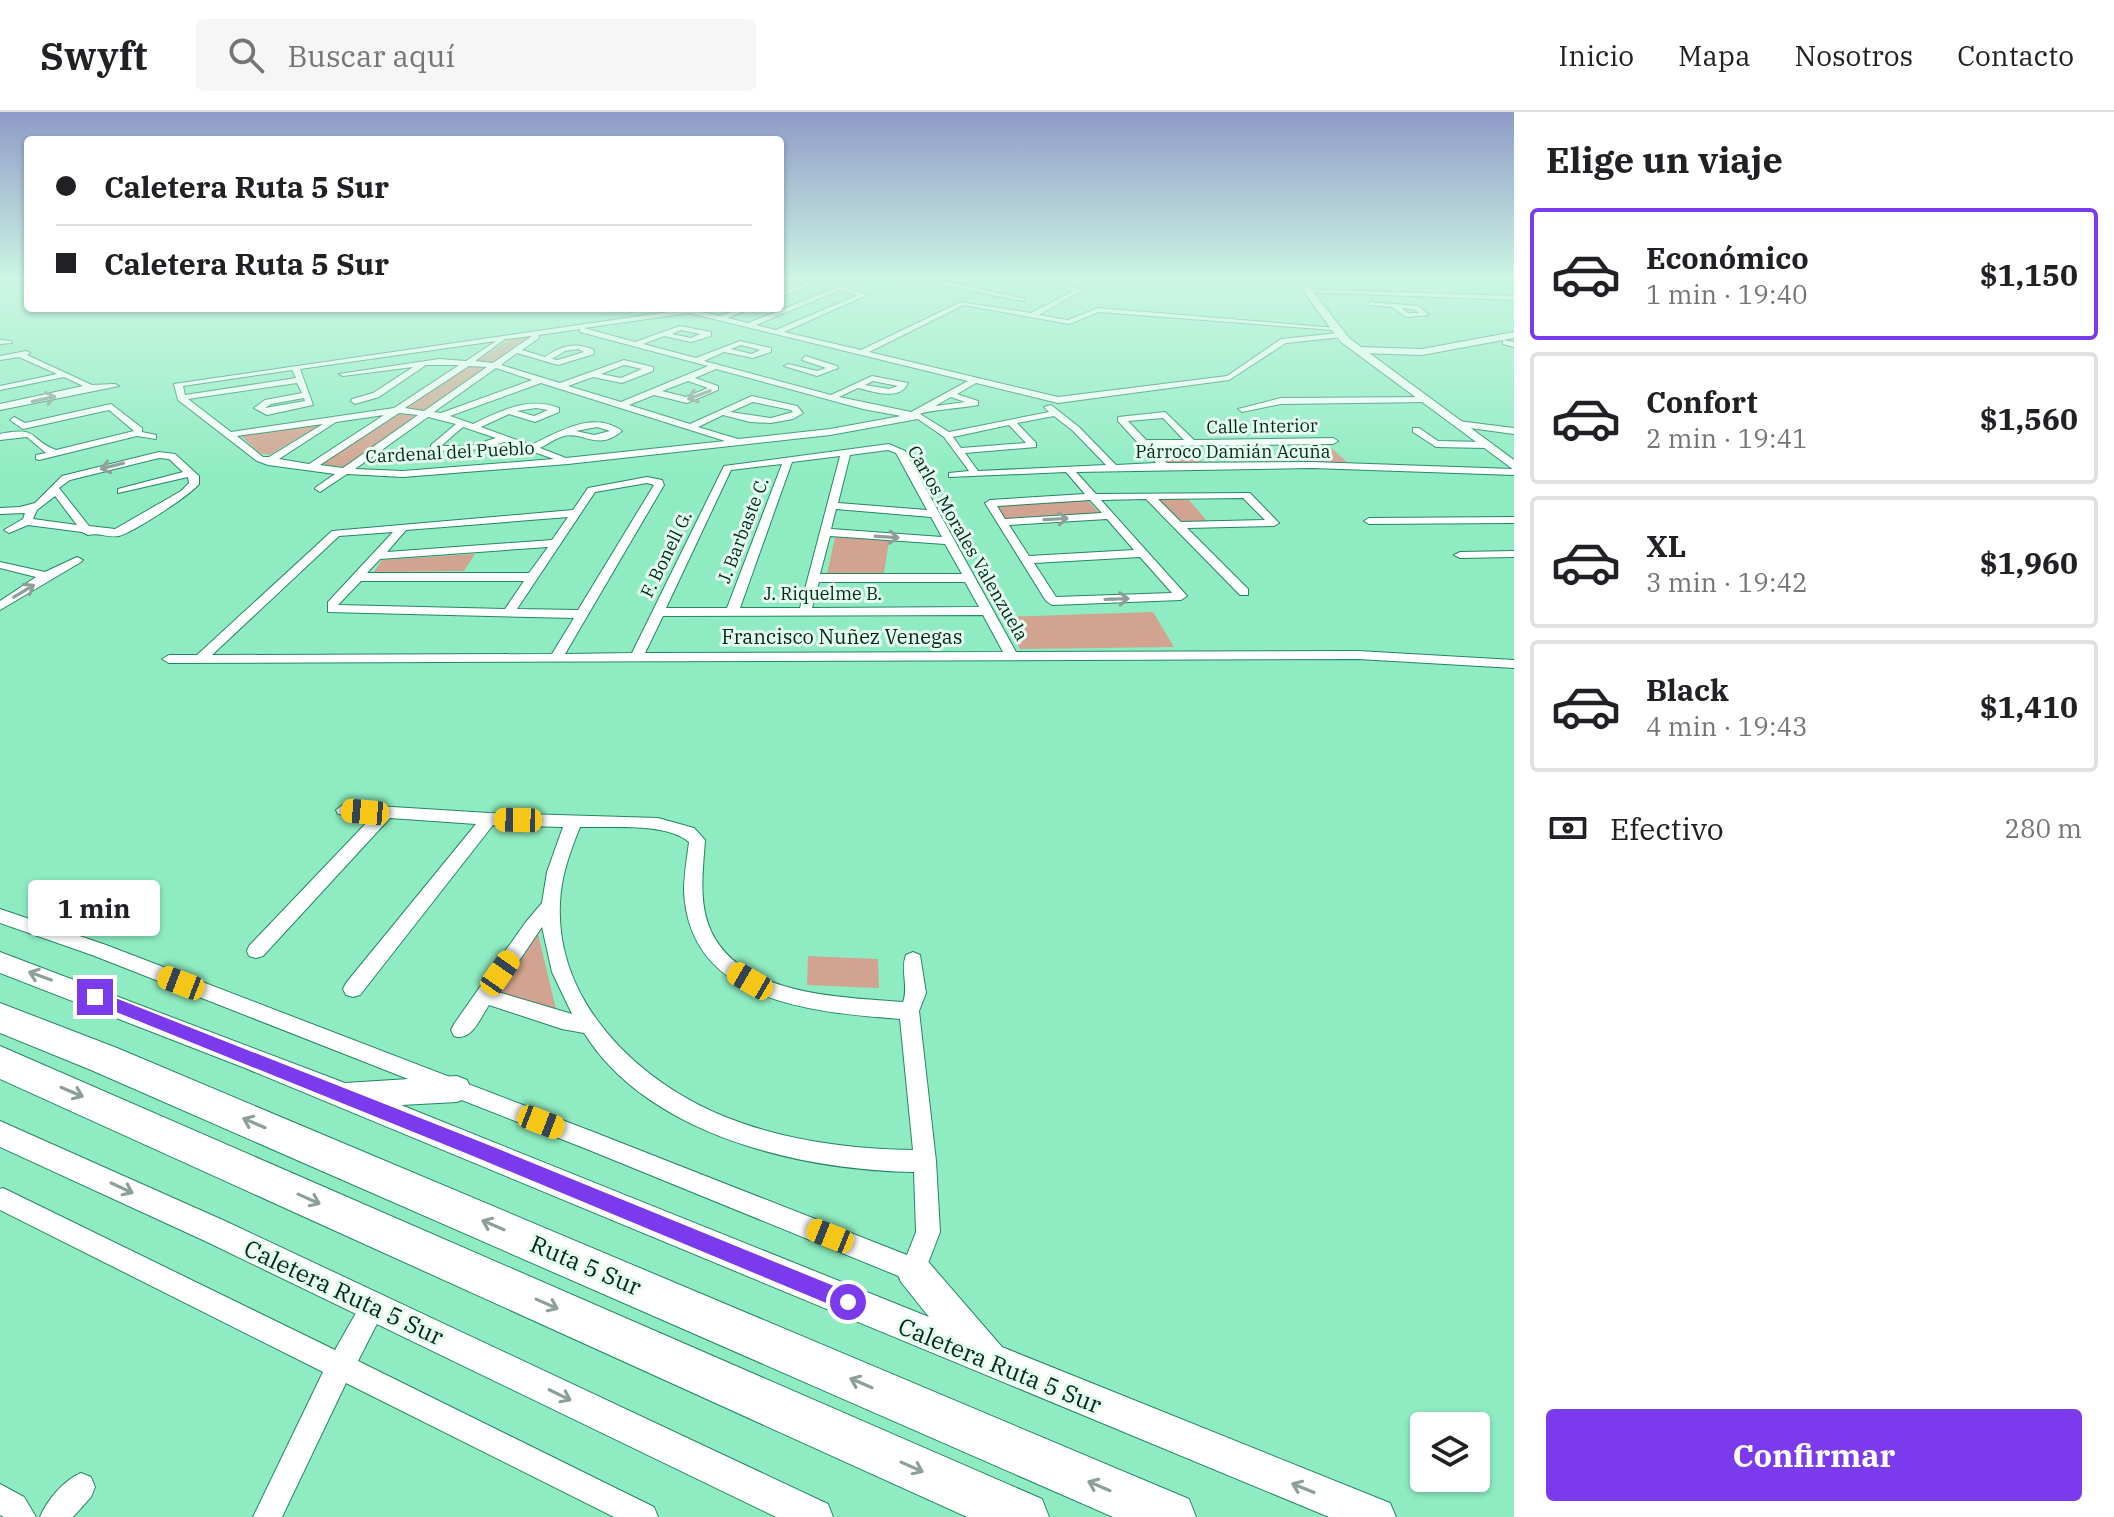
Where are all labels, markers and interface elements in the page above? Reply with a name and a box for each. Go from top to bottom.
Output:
search box [196,19,756,91]
text: Swyft [40,31,148,80]
icon: search [224,33,268,77]
text: Buscar aquí [288,36,455,75]
text: Inicio [1559,37,1634,74]
text: Mapa [1678,37,1750,74]
text: Nosotros [1794,37,1913,74]
text: Contacto [1957,37,2074,74]
text: Elige un viaje [1546,136,1783,183]
text: Caletera Ruta 5 Sur [104,167,389,206]
icon: car [1550,238,1622,310]
text: Económico [1646,238,1809,277]
text: Caletera Ruta 5 Sur [104,244,389,283]
text: $1,150 [1980,255,2078,294]
text: 1 min · 19:40 [1646,277,1808,311]
icon: car [1550,382,1622,454]
text: Confort [1646,382,1758,421]
one-way arrow [687,389,712,403]
one-way arrow [31,390,56,405]
text: $1,560 [1980,399,2078,438]
street label: Calle Interior [1206,414,1318,438]
text: 2 min · 19:41 [1646,421,1808,455]
street label: Cardenal del Pueblo [365,436,535,468]
street label: Párroco Damián Acuña [1135,440,1331,463]
street label: Carlos Morales Valenzuela [903,441,1033,645]
one-way arrow [99,460,125,475]
street label: J. Barbaste C. [712,474,774,586]
street label: F. Bonell G. [635,507,697,601]
one-way arrow [1042,511,1069,526]
icon: car [1550,526,1622,598]
text: XL [1646,526,1686,565]
one-way arrow [873,529,900,544]
text: $1,960 [1980,543,2078,582]
text: 3 min · 19:42 [1646,565,1808,599]
street label: J. Riquelme B. [764,582,882,605]
one-way arrow [12,583,35,599]
one-way arrow [1103,591,1130,606]
street label: Francisco Nuñez Venegas [721,623,963,650]
icon: car [1550,670,1622,742]
text: Black [1646,670,1729,709]
text: $1,410 [1980,687,2078,726]
text: 4 min · 19:43 [1646,709,1808,743]
car [340,798,390,826]
icon: cash [1546,806,1590,850]
car [494,808,542,832]
text: Efectivo [1610,809,1724,848]
text: 280 m [2004,811,2082,845]
callout: 1 min [29,881,161,937]
text: 1 min [58,891,130,925]
car [476,946,524,1000]
car [723,959,777,1003]
car [154,963,208,1003]
one-way arrow [28,968,53,983]
route end [77,979,113,1015]
one-way arrow [59,1086,84,1101]
car [514,1102,568,1142]
one-way arrow [242,1115,267,1130]
one-way arrow [110,1181,134,1196]
one-way arrow [296,1192,321,1207]
car [803,1216,857,1256]
one-way arrow [481,1217,506,1232]
street label: Ruta 5 Sur [526,1227,647,1303]
street label: Caletera Ruta 5 Sur [239,1232,449,1352]
route start [830,1284,866,1320]
one-way arrow [534,1298,558,1313]
street label: Caletera Ruta 5 Sur [894,1310,1107,1421]
one-way arrow [849,1375,873,1390]
one-way arrow [548,1388,572,1403]
button: Confirmar [1546,1409,2082,1501]
map controls [1410,1412,1490,1492]
button: layers [1410,1412,1490,1492]
one-way arrow [900,1460,924,1475]
one-way arrow [1087,1478,1112,1493]
one-way arrow [1291,1480,1316,1494]

